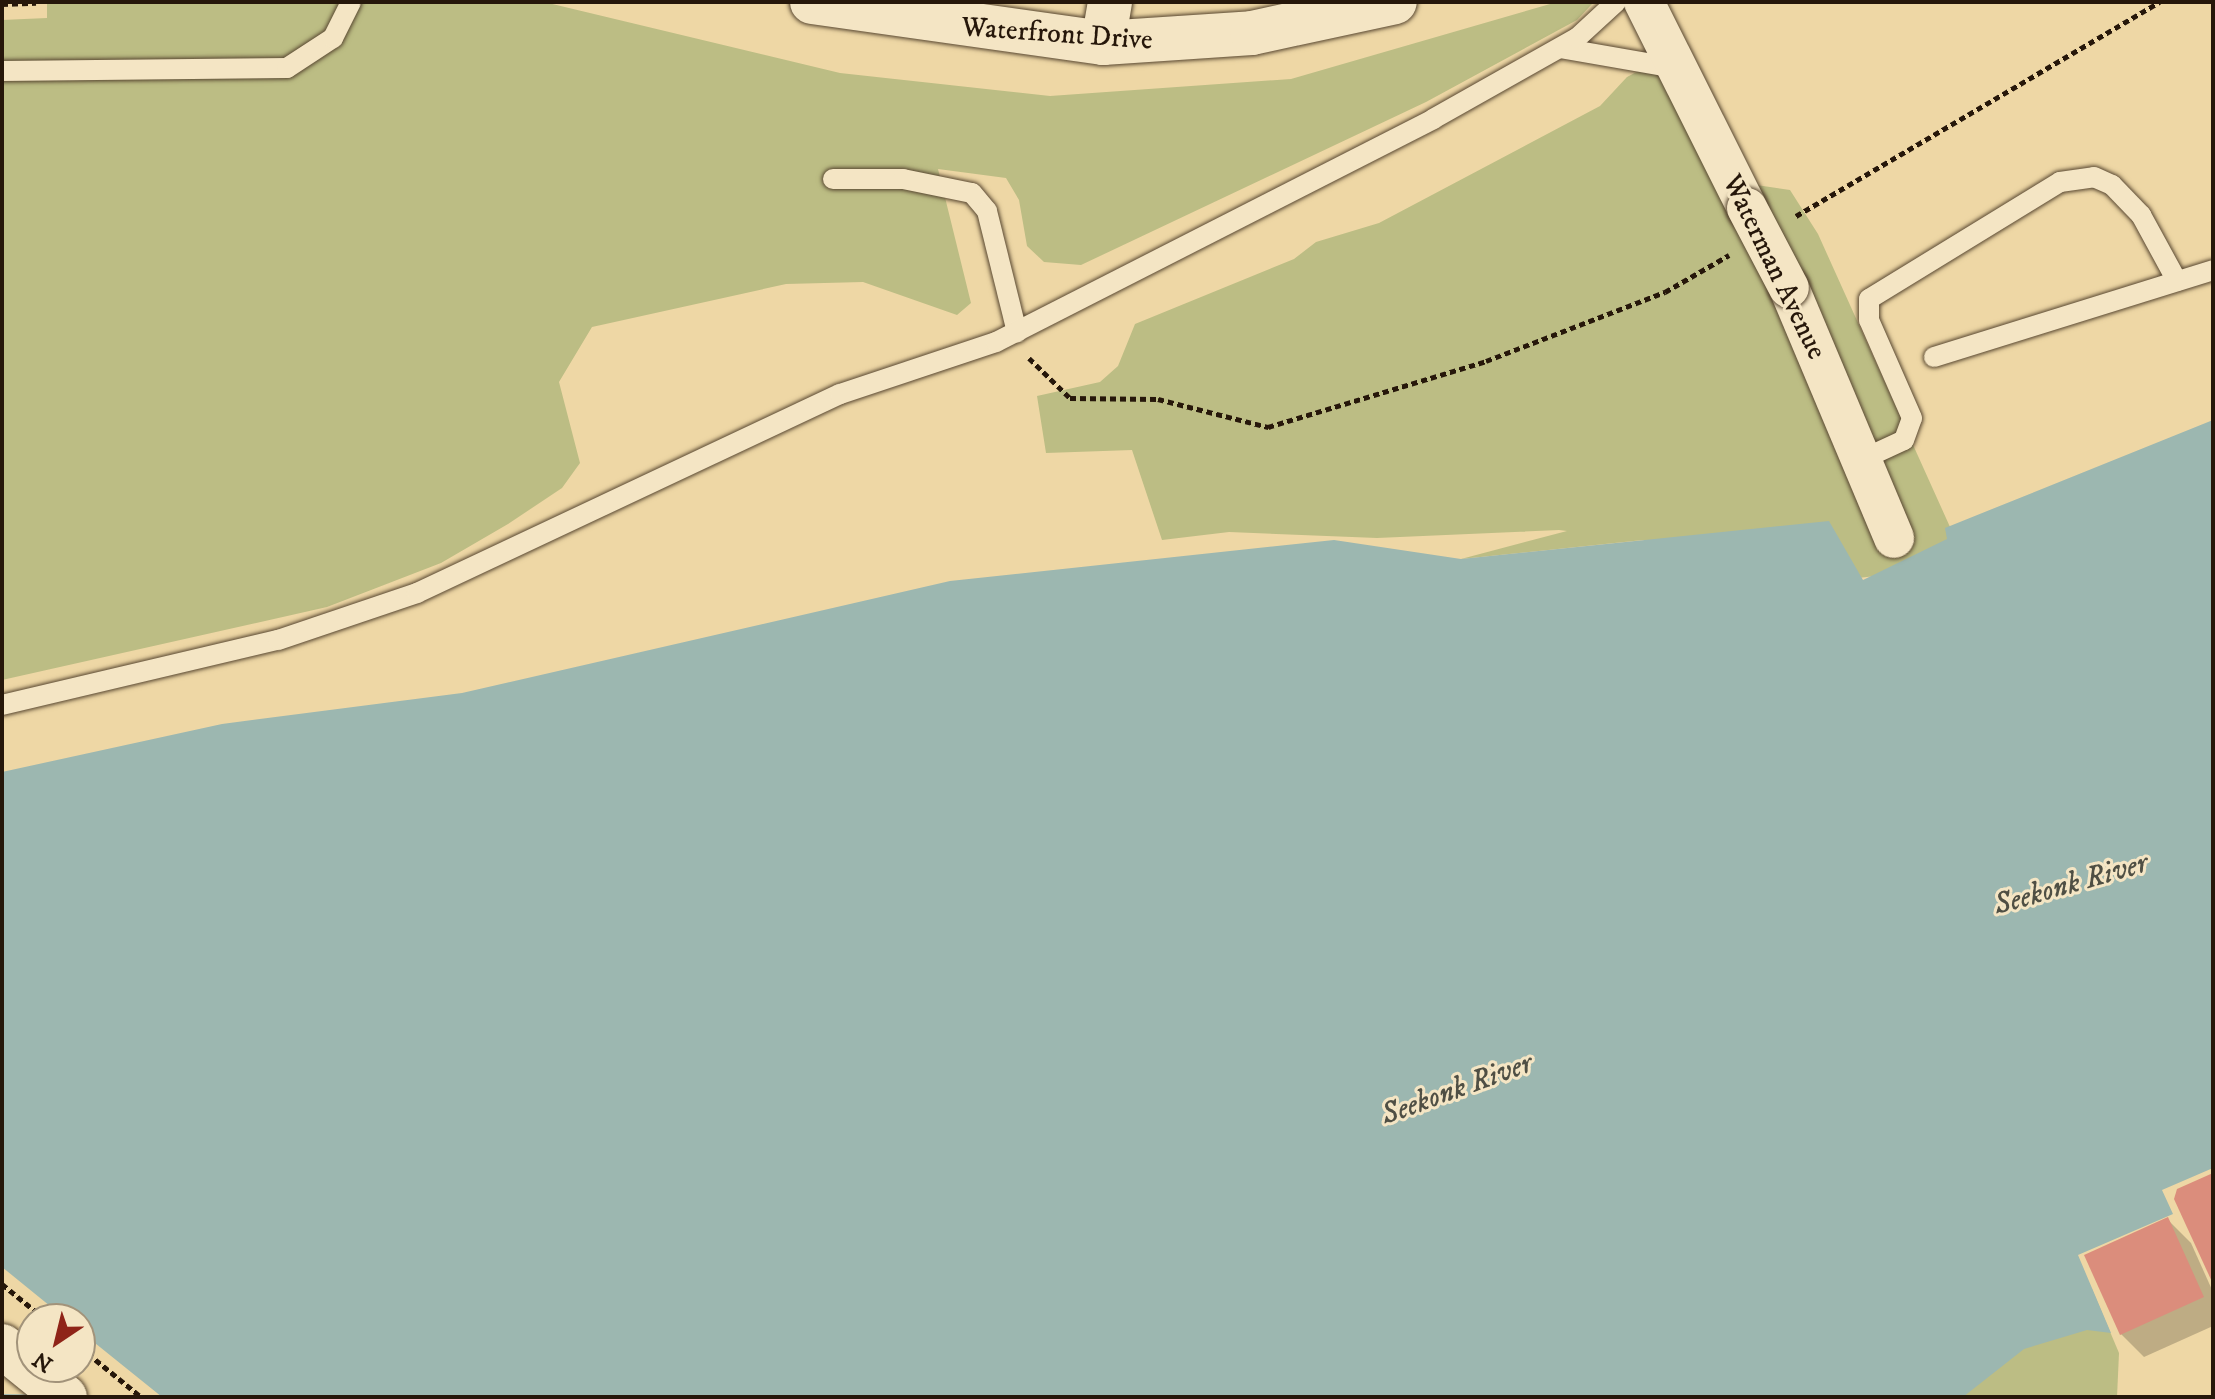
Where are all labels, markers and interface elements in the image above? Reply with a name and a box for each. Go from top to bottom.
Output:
street label: Waterfront Drive [960,11,1154,57]
street label: Waterman Avenue [1715,169,1833,365]
water label: Seekonk River [1990,846,2152,924]
water label: Seekonk River [1377,1046,1537,1134]
north arrow [16,1303,96,1383]
text: N [28,1345,58,1378]

